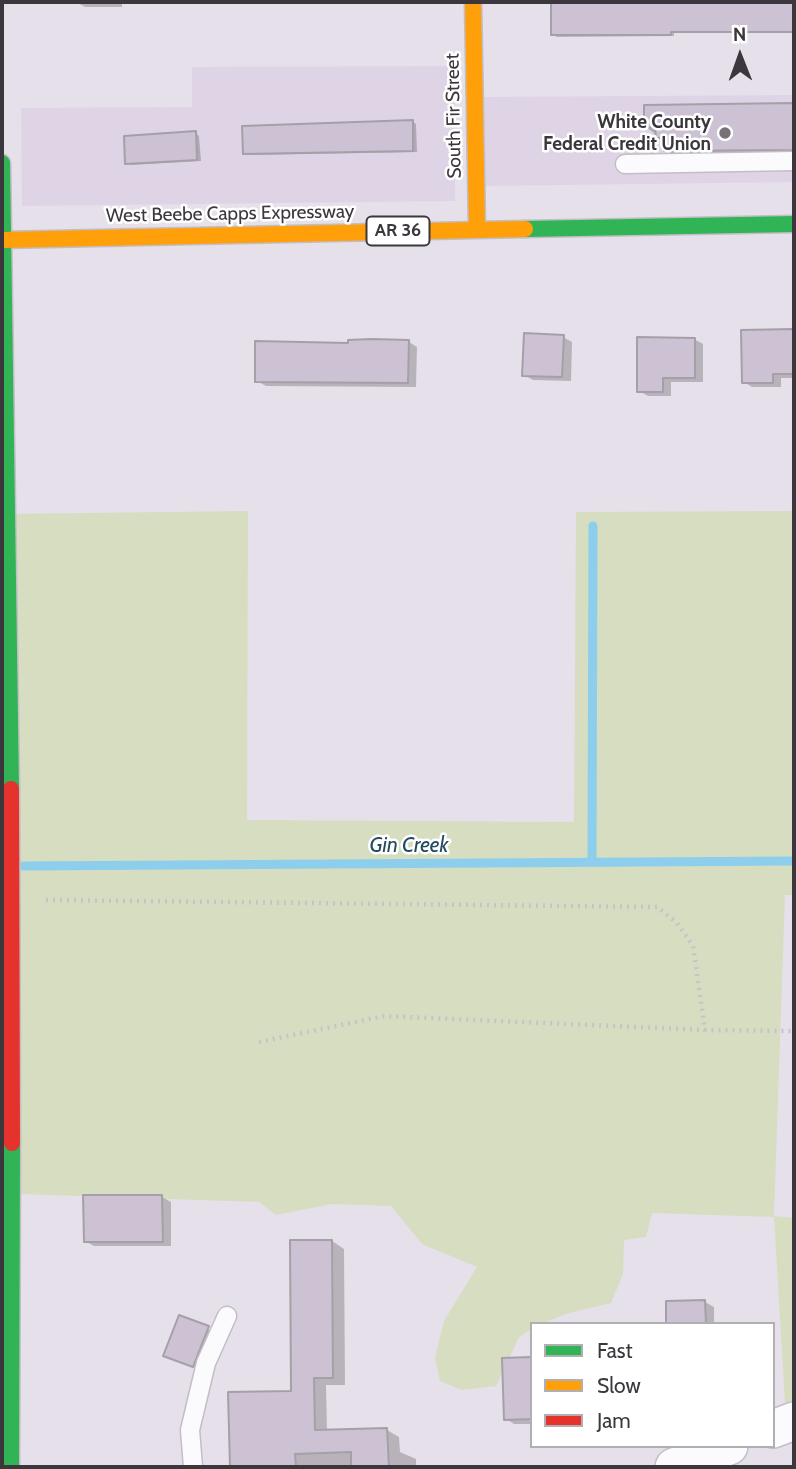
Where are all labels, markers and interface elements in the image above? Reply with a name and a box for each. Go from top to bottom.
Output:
north arrow [705,21,775,91]
text: N [733,23,747,46]
street label: South Fir Street [442,53,466,179]
place label: White County Federal Credit Union [543,111,711,155]
marker: White County Federal Credit Union [717,125,733,141]
street label: West Beebe Capps Expressway [106,200,354,228]
road number: AR 36 [366,216,430,246]
water label: Gin Creek [370,833,448,859]
legend [530,1322,775,1448]
text: Fast [597,1338,633,1363]
text: Slow [597,1373,641,1398]
text: Jam [597,1408,631,1433]

